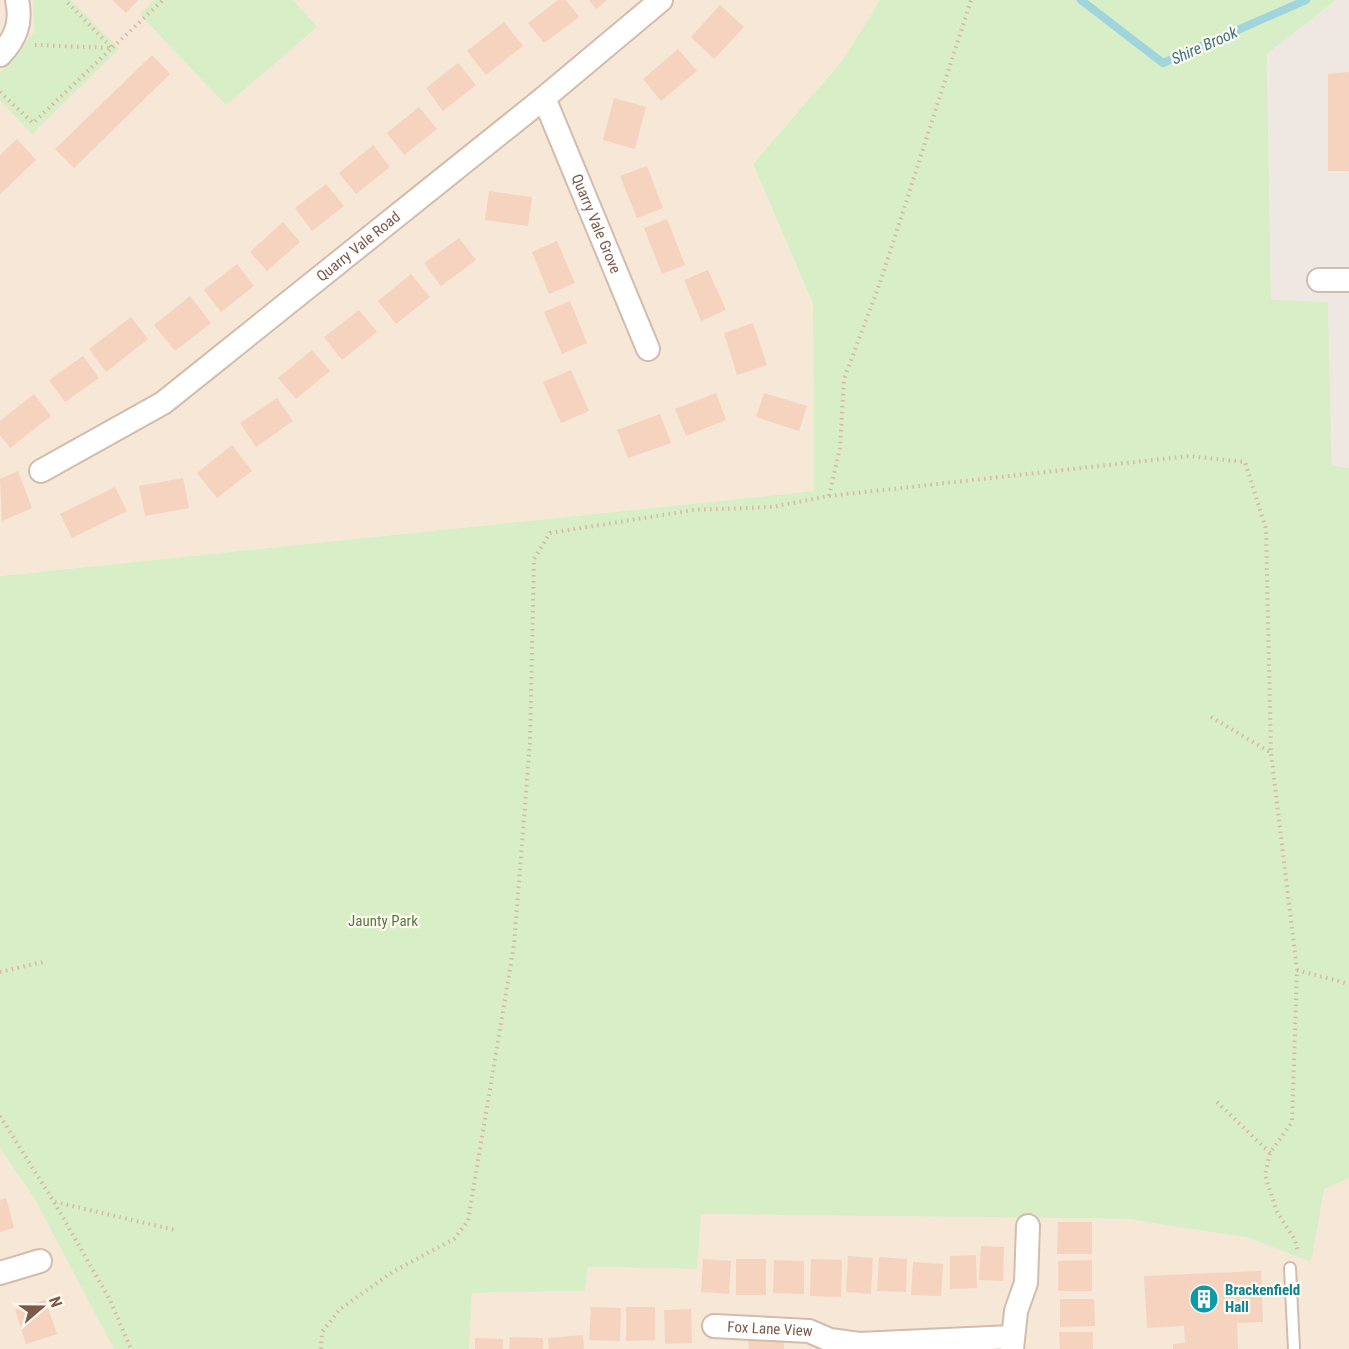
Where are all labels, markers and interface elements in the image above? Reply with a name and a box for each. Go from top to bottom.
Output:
water label: Shire Brook [1168,22,1241,68]
street label: Quarry Vale Grove [568,171,625,276]
street label: Quarry Vale Road [313,208,404,285]
park label: Jaunty Park [348,912,418,930]
north arrow [12,1277,72,1337]
place label: Brackenfield Hall [1225,1281,1300,1316]
building icon: Brackenfield Hall [1188,1283,1220,1315]
text: N [45,1294,66,1310]
street label: Fox Lane View [727,1318,813,1340]

